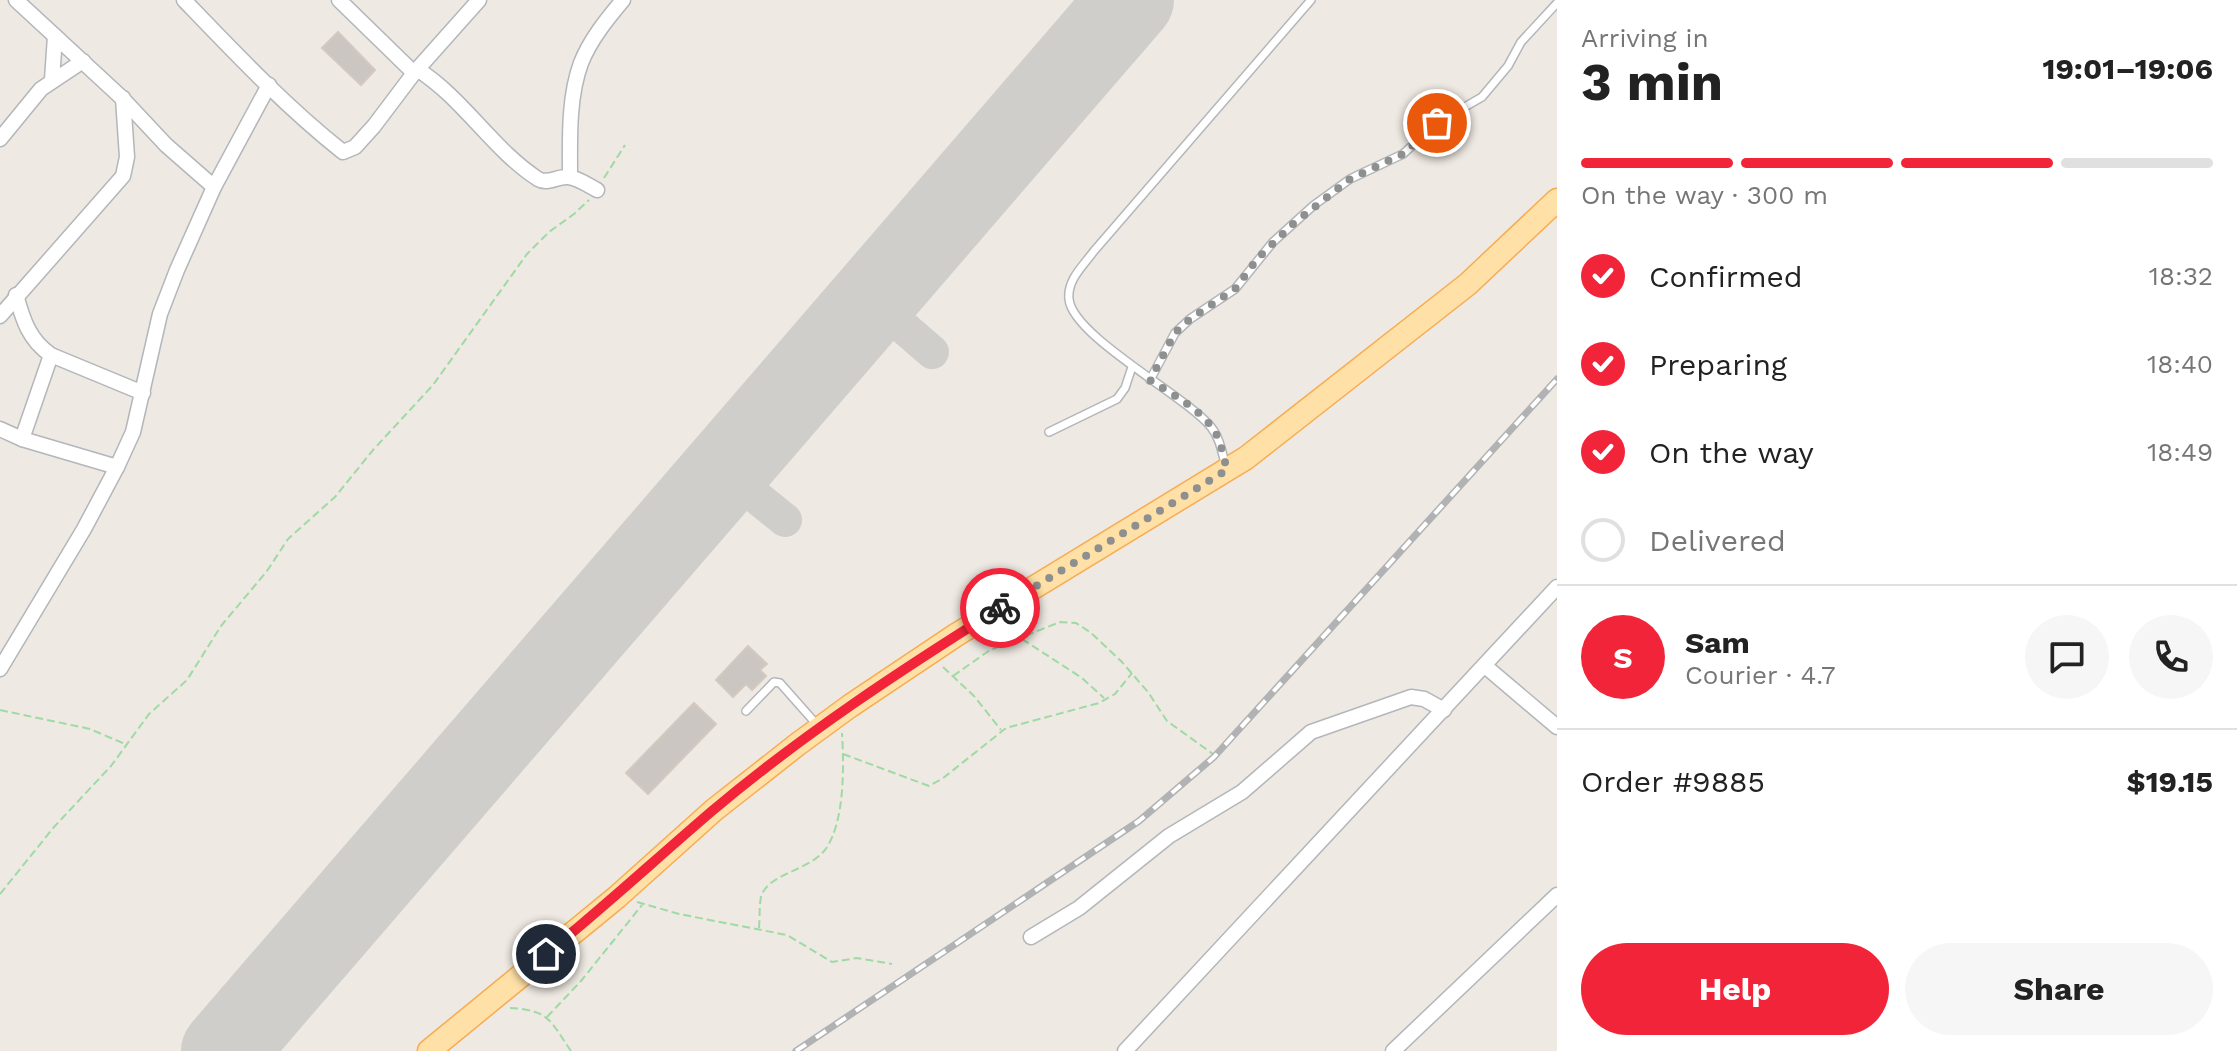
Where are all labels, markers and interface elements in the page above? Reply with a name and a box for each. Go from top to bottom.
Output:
text: Arriving in [1581,23,1709,53]
text: 19:01–19:06 [2042,51,2213,86]
text: 3 min [1581,52,1723,113]
pin [1403,89,1471,157]
icon: bag [1415,101,1459,145]
text: On the way · 300 m [1581,180,1828,210]
icon: check [1581,254,1625,298]
text: Confirmed [1649,259,1803,294]
text: 18:32 [2149,261,2213,291]
icon: check [1581,342,1625,386]
text: Preparing [1649,347,1787,382]
text: 18:40 [2147,349,2213,379]
icon: check [1581,430,1625,474]
text: On the way [1649,435,1814,470]
text: 18:49 [2147,437,2213,467]
text: Delivered [1649,523,1786,558]
courier [960,568,1040,648]
icon: bike [978,586,1022,630]
button: chat [2025,615,2109,699]
button: phone [2129,615,2213,699]
text: Sam [1685,625,1750,660]
text: S [1613,640,1633,675]
text: Courier · 4.7 [1685,660,1835,690]
text: Order #9885 [1581,764,1765,799]
text: $19.15 [2126,764,2213,799]
pin [512,920,580,988]
icon: home [524,932,568,976]
button: Help [1581,943,1889,1035]
button: Share [1905,943,2213,1035]

